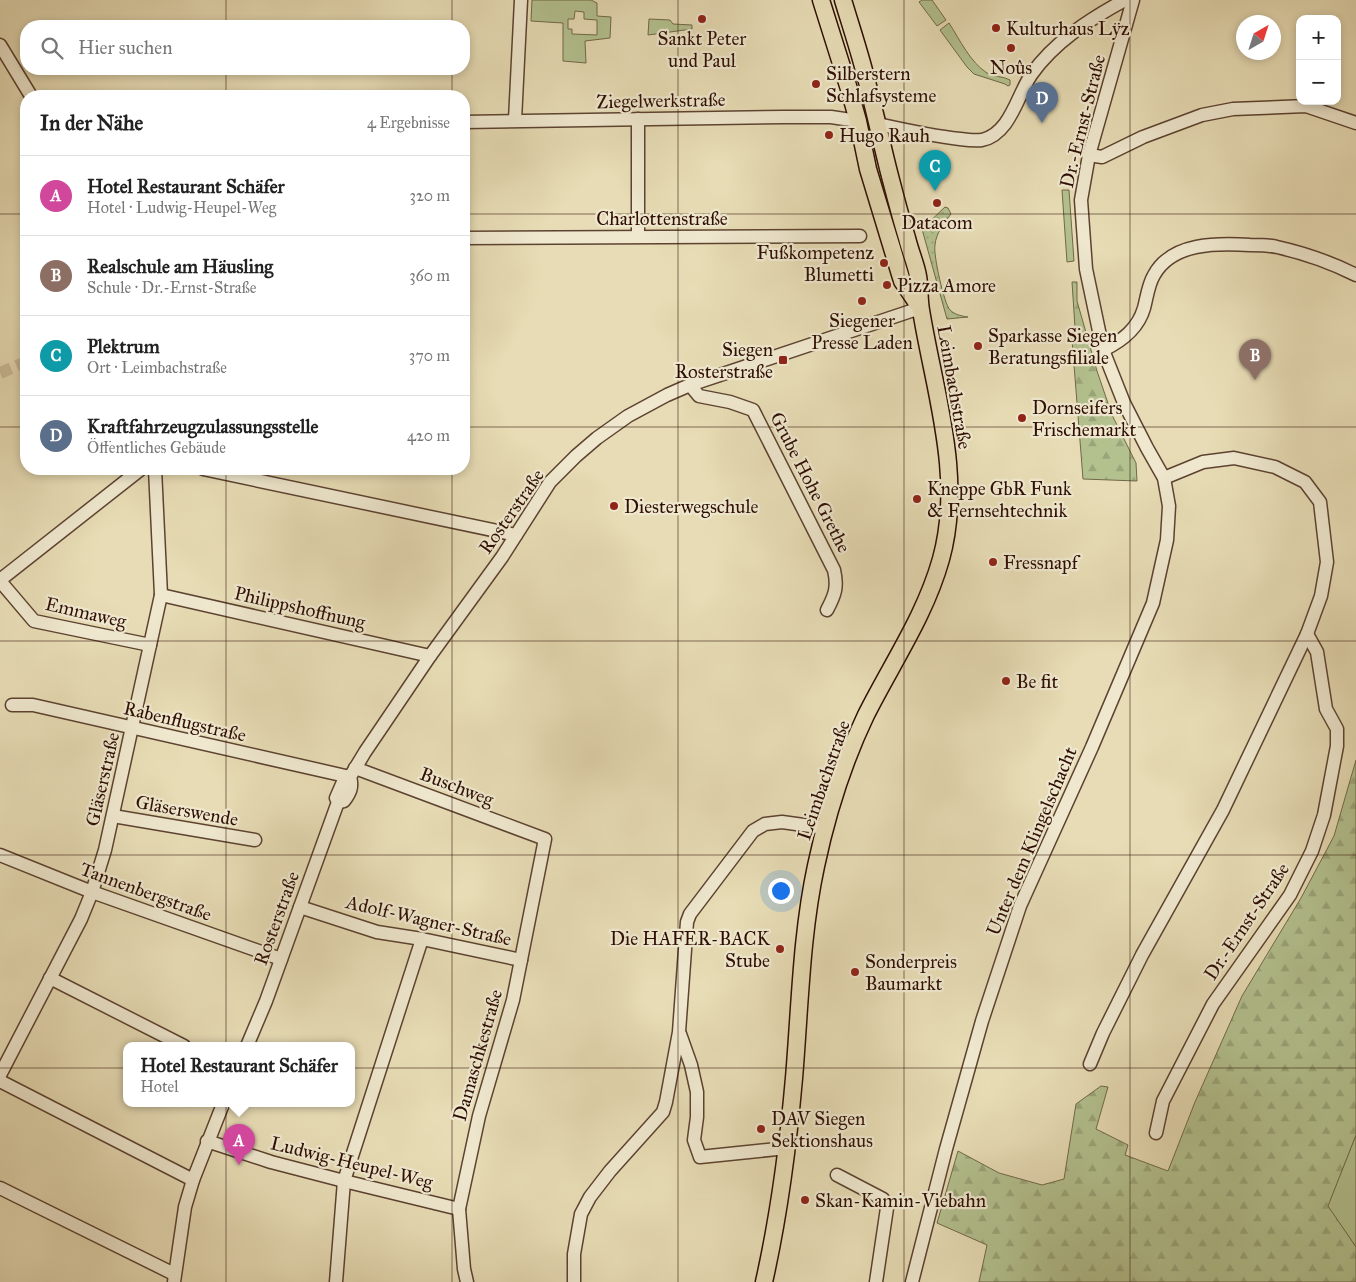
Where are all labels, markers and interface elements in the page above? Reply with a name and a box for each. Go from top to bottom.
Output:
marker: Sankt Peter und Paul [696,13,708,25]
north arrow [1236,15,1281,60]
map controls [1296,15,1341,105]
button: + [1296,15,1341,60]
place label: Kulturhaus Lÿz [1006,17,1130,40]
search box [20,20,470,75]
marker: Kulturhaus Lÿz [990,22,1002,34]
place label: Sankt Peter und Paul [658,27,747,72]
icon: search [38,34,66,62]
text: Hier suchen [78,36,172,59]
marker: Noûs [1005,42,1017,54]
street label: Dr.-Ernst-Straße [1055,52,1110,190]
place label: Noûs [990,56,1032,79]
button: − [1296,60,1341,105]
place label: Silberstern Schlafsysteme [826,62,936,107]
marker: Silberstern Schlafsysteme [810,78,822,90]
pin: D [1026,82,1058,123]
street label: Ziegelwerkstraße [596,88,726,114]
text: In der Nähe [40,110,143,136]
text: 4 Ergebnisse [367,113,450,132]
place label: Hugo Rauh [839,124,931,148]
marker: Hugo Rauh [823,129,835,141]
pin: C [919,150,951,191]
text: Hotel Restaurant Schäfer [87,175,285,198]
text: A [51,186,61,205]
text: 320 m [410,186,450,205]
marker: Datacom [931,197,943,209]
text: Hotel · Ludwig-Heupel-Weg [87,198,276,217]
street label: Charlottenstraße [596,207,728,230]
place label: Datacom [901,211,973,234]
place label: Fußkompetenz Blumetti [757,241,874,286]
text: Realschule am Häusling [87,255,273,278]
marker: Fußkompetenz Blumetti [878,257,890,269]
text: B [51,266,61,285]
text: 360 m [409,266,450,285]
place label: Pizza Amore [897,274,996,297]
text: Schule · Dr.-Ernst-Straße [87,278,257,297]
marker: Pizza Amore [881,279,893,291]
marker: Siegener Presse Laden [856,295,868,307]
place label: Siegener Presse Laden [811,309,913,354]
street label: Leimbachstraße [932,323,977,451]
place label: Sparkasse Siegen Beratungsfiliale [988,324,1117,370]
text: Plektrum [87,335,160,358]
place label: Siegen Rosterstraße [675,338,773,383]
pin: B [1239,339,1271,380]
marker: Sparkasse Siegen Beratungsfiliale [972,340,984,352]
text: C [51,346,61,365]
text: 370 m [409,346,450,365]
marker: Siegen Rosterstraße [777,354,789,366]
text: Ort · Leimbachstraße [87,358,227,377]
place label: Dornseifers Frischemarkt [1032,396,1136,441]
street label: Grube Hohe Grethe [765,408,856,556]
marker: Dornseifers Frischemarkt [1016,412,1028,424]
text: Kraftfahrzeugzulassungsstelle [87,415,318,438]
text: D [50,426,62,445]
text: 420 m [407,426,450,445]
text: Öffentliches Gebäude [87,438,226,457]
street label: Rosterstraße [474,464,549,558]
place label: Kneppe GbR Funk & Fernsehtechnik [927,477,1072,522]
marker: Kneppe GbR Funk & Fernsehtechnik [911,493,923,505]
place label: Diesterwegschule [624,495,759,519]
marker: Diesterwegschule [608,500,620,512]
place label: Fressnapf [1003,551,1080,574]
marker: Fressnapf [987,556,999,568]
street label: Philippshoffnung [232,581,368,635]
street label: Emmaweg [43,592,129,634]
place label: Be fit [1016,670,1059,693]
marker: Be fit [1000,675,1012,687]
street label: Rabenflugstraße [121,696,249,748]
street label: Leimbachstraße [792,717,855,843]
street label: Gläserstraße [81,730,124,828]
street label: Unter dem Klingelschacht [981,743,1083,939]
street label: Buschweg [416,762,497,812]
street label: Gläserswende [134,790,240,831]
street label: Tannenbergstraße [77,857,215,927]
street label: Dr.-Ernst-Straße [1199,858,1294,984]
street label: Rosterstraße [249,868,304,968]
your location [768,878,794,904]
street label: Adolf-Wagner-Straße [343,890,514,952]
place label: Die HAFER-BACK Stube [610,927,771,972]
marker: Die HAFER-BACK Stube [774,943,786,955]
place label: Sonderpreis Baumarkt [865,950,957,995]
marker: Sonderpreis Baumarkt [849,966,861,978]
street label: Damaschkestraße [448,987,507,1124]
popup [123,1042,355,1107]
text: Hotel Restaurant Schäfer [140,1054,338,1077]
text: Hotel [140,1077,179,1096]
place label: DAV Siegen Sektionshaus [771,1107,873,1152]
marker: DAV Siegen Sektionshaus [755,1123,767,1135]
pin: A [223,1124,255,1165]
street label: Ludwig-Heupel-Weg [268,1131,436,1195]
place label: Skan-Kamin-Viebahn [815,1189,986,1212]
marker: Skan-Kamin-Viebahn [799,1194,811,1206]

